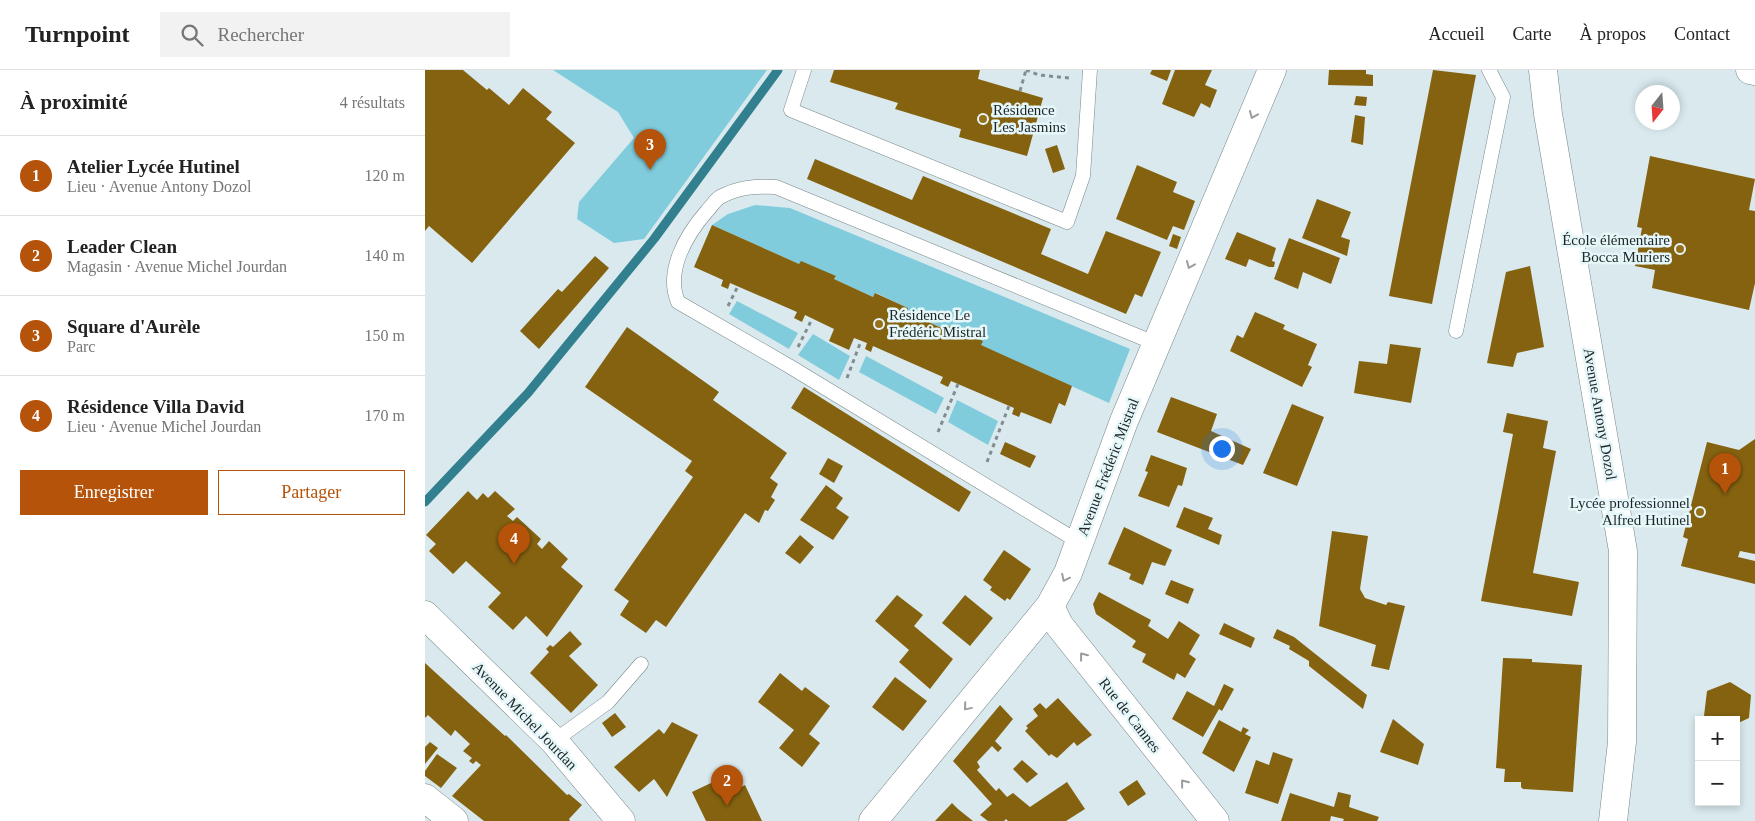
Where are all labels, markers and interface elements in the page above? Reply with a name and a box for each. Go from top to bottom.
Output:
search box [160,12,510,57]
text: Turnpoint [25,21,130,47]
icon: search [178,21,206,49]
text: Rechercher [218,24,304,45]
text: Accueil [1429,24,1485,44]
text: Carte [1513,24,1552,44]
text: À propos [1580,24,1646,44]
text: Contact [1674,24,1730,44]
north arrow [1635,85,1680,130]
text: À proximité [20,90,128,114]
text: 4 résultats [340,94,405,111]
place label: Résidence Les Jasmins [993,102,1066,135]
one-way arrow [1249,110,1260,119]
marker: Résidence Les Jasmins [977,113,989,125]
pin: 3 [634,129,666,170]
text: Atelier Lycée Hutinel [67,156,240,177]
text: 1 [32,167,40,184]
text: 120 m [365,167,405,184]
text: Lieu · Avenue Antony Dozol [67,178,252,195]
place label: École élémentaire Bocca Muriers [1562,232,1670,265]
text: Leader Clean [67,236,177,257]
marker: École élémentaire Bocca Muriers [1674,243,1686,255]
text: 2 [32,247,40,264]
text: 140 m [365,247,405,264]
text: Magasin · Avenue Michel Jourdan [67,258,287,275]
one-way arrow [1186,260,1197,269]
place label: Résidence Le Frédéric Mistral [889,307,986,340]
text: Square d'Aurèle [67,316,200,337]
marker: Résidence Le Frédéric Mistral [873,318,885,330]
text: 3 [32,327,40,344]
text: 150 m [365,327,405,344]
text: Parc [67,338,95,355]
street label: Avenue Antony Dozol [1580,347,1620,481]
text: Résidence Villa David [67,396,244,417]
street label: Avenue Frédéric Mistral [1074,396,1142,538]
text: 4 [32,407,40,424]
text: 170 m [365,407,405,424]
text: Lieu · Avenue Michel Jourdan [67,418,261,435]
your location [1209,436,1235,462]
pin: 1 [1709,453,1741,494]
button: Enregistrer [20,470,208,515]
button: Partager [218,470,405,515]
place label: Lycée professionnel Alfred Hutinel [1570,495,1690,528]
marker: Lycée professionnel Alfred Hutinel [1694,506,1706,518]
pin: 4 [498,523,530,564]
one-way arrow [1061,573,1071,582]
one-way arrow [1081,653,1089,662]
street label: Avenue Michel Jourdan [470,659,581,773]
street label: Rue de Cannes [1096,675,1164,756]
one-way arrow [964,701,973,710]
map controls [1695,716,1740,806]
button: + [1695,716,1740,761]
button: − [1695,761,1740,806]
pin: 2 [711,765,743,806]
one-way arrow [1182,780,1190,789]

